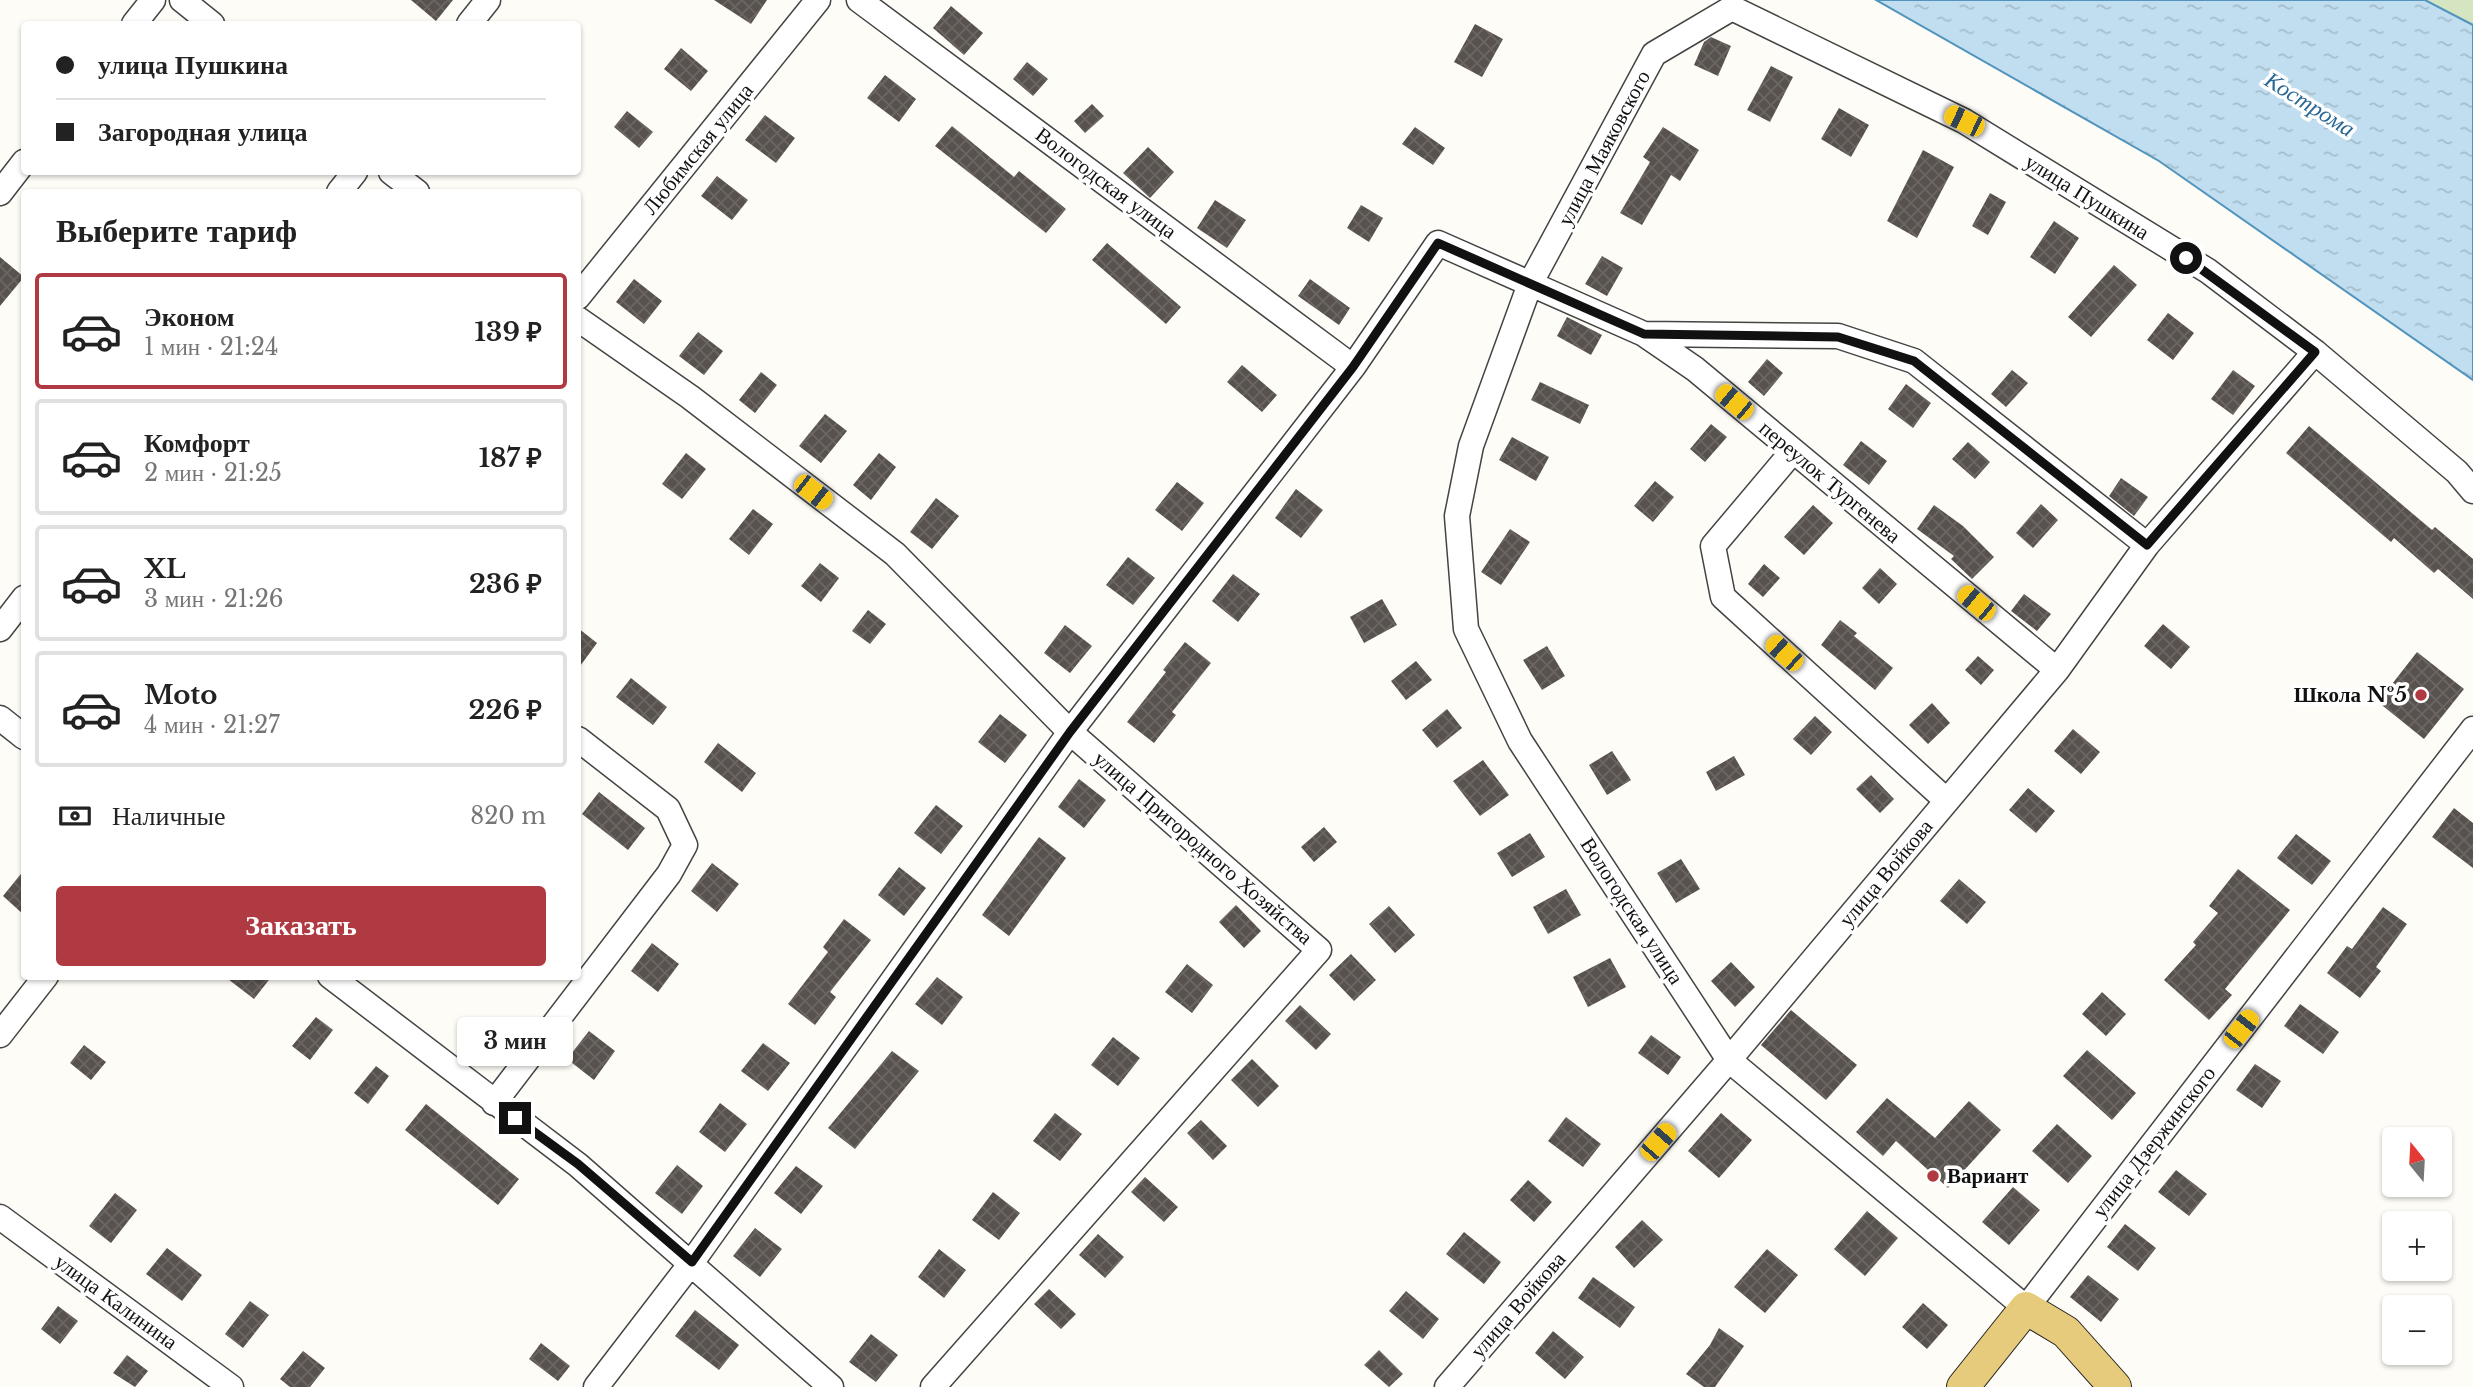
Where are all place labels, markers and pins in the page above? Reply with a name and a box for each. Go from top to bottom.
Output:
place label: Школа №5 [2294,682,2407,708]
marker: Школа №5 [2413,687,2429,703]
place label: Вариант [1947,1163,2029,1189]
marker: Вариант [1925,1168,1941,1184]

